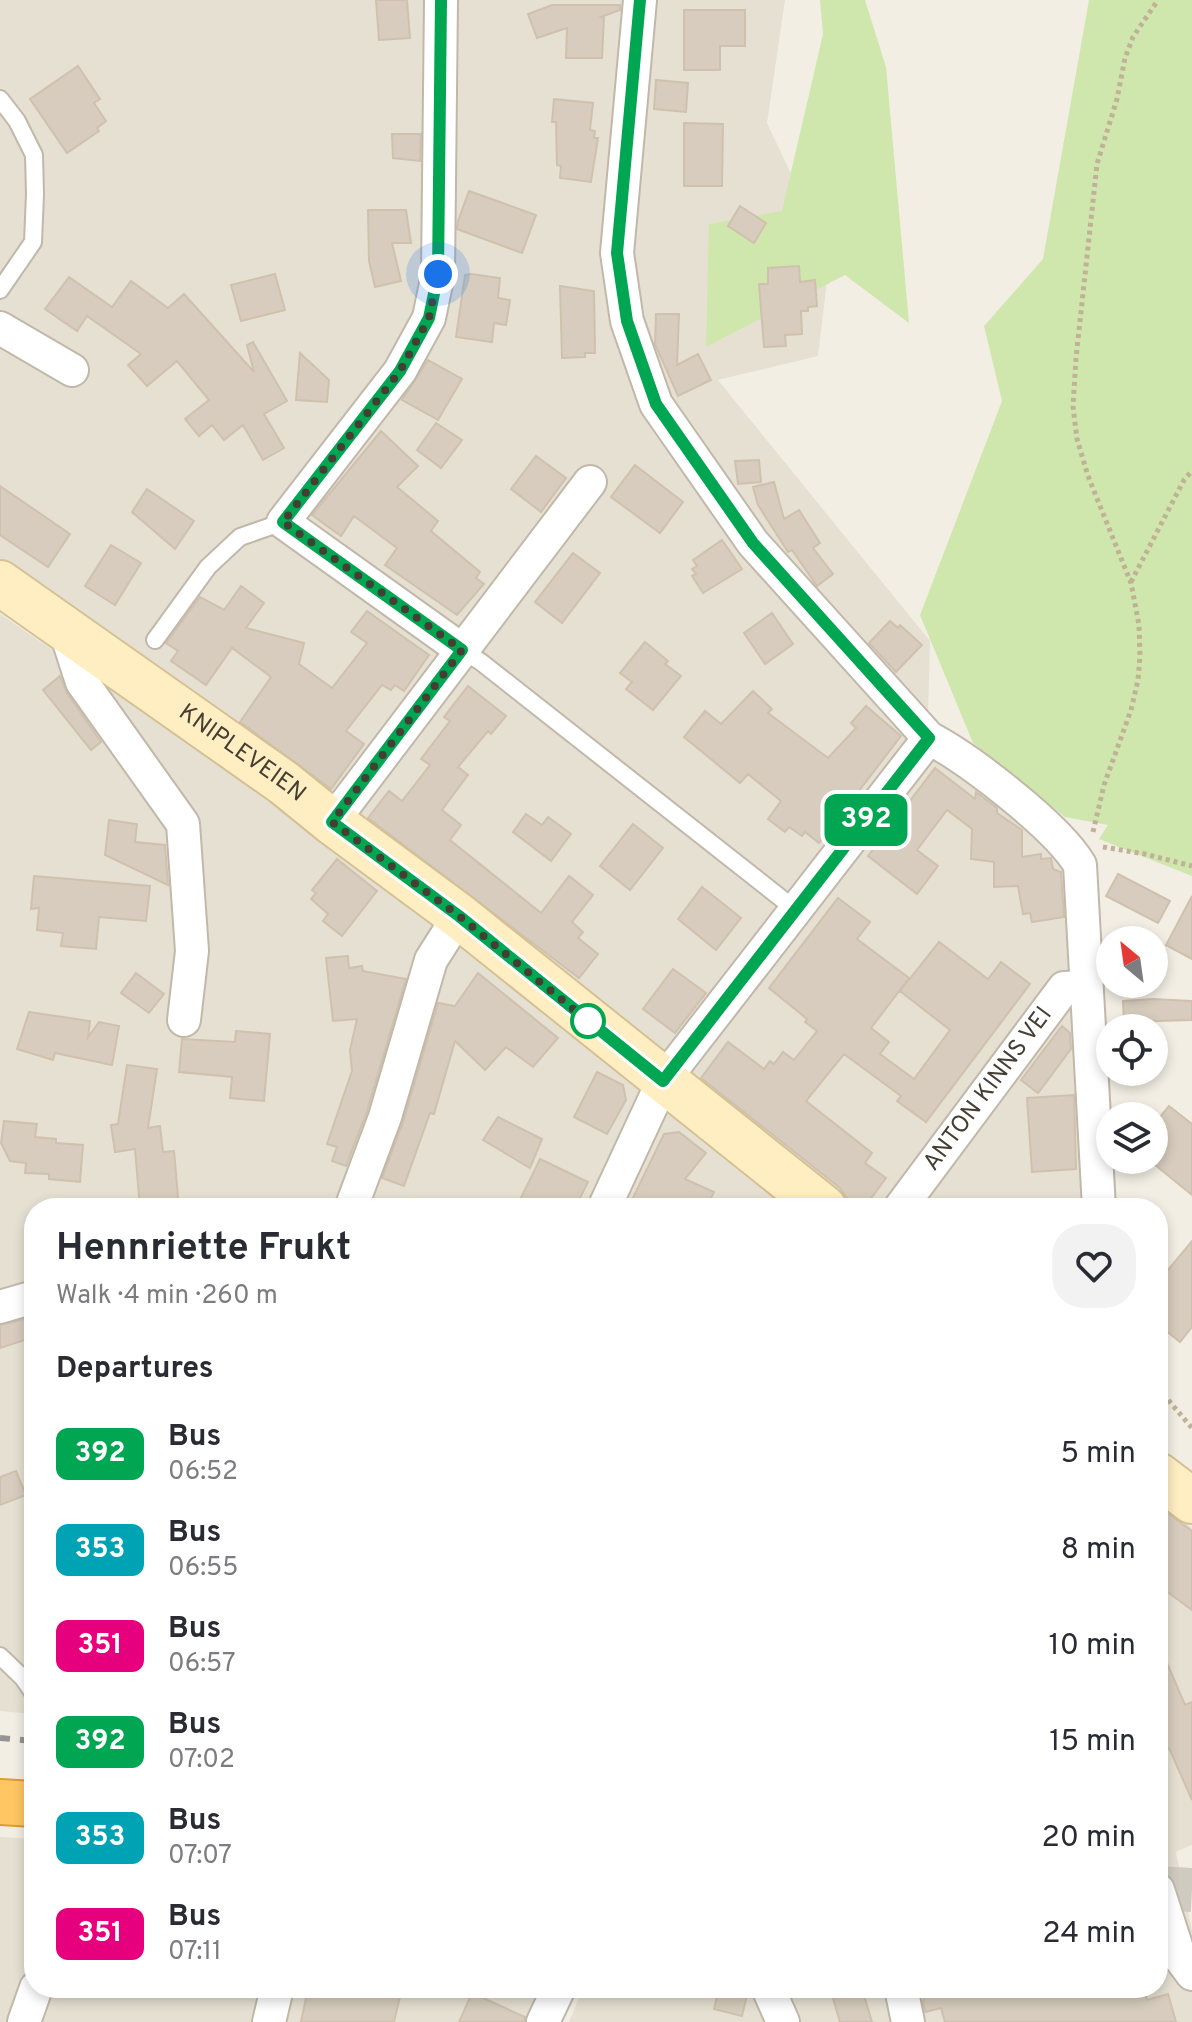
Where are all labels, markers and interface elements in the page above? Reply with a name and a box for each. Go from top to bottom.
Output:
your location [418,254,458,294]
street label: KNIPLEVEIEN [172,698,312,809]
line badge: 392 [820,794,912,846]
text: 392 [840,802,892,838]
north arrow [1096,926,1168,998]
map controls [1096,926,1168,1174]
street label: ANTON KINNS VEI [917,1001,1059,1177]
unlabelled marker [571,1004,605,1038]
button: locate [1096,1014,1168,1086]
button: layers [1096,1102,1168,1174]
button: heart [1052,1224,1136,1308]
text: Hennriette Frukt [56,1225,351,1274]
text: Walk · 4 min · 260 m [56,1280,278,1313]
text: Departures [56,1351,214,1388]
text: Bus [168,1419,221,1456]
text: 392 [74,1436,126,1472]
text: 5 min [1060,1436,1136,1473]
text: 06:52 [168,1456,238,1489]
text: Bus [168,1515,221,1552]
text: 353 [75,1532,125,1568]
text: 8 min [1061,1532,1136,1569]
text: 06:55 [168,1552,238,1585]
text: Bus [168,1611,221,1648]
text: 351 [77,1628,123,1664]
text: 10 min [1049,1628,1136,1665]
text: 06:57 [168,1648,236,1681]
text: Bus [168,1707,221,1744]
text: 392 [74,1724,126,1760]
text: 15 min [1049,1724,1136,1761]
text: 07:02 [168,1744,235,1777]
text: Bus [168,1803,221,1840]
text: 353 [75,1820,125,1856]
text: 20 min [1041,1820,1136,1857]
text: 07:07 [168,1840,232,1873]
text: Bus [168,1899,221,1936]
text: 351 [77,1916,123,1952]
text: 24 min [1042,1916,1136,1953]
text: 07:11 [168,1936,222,1969]

